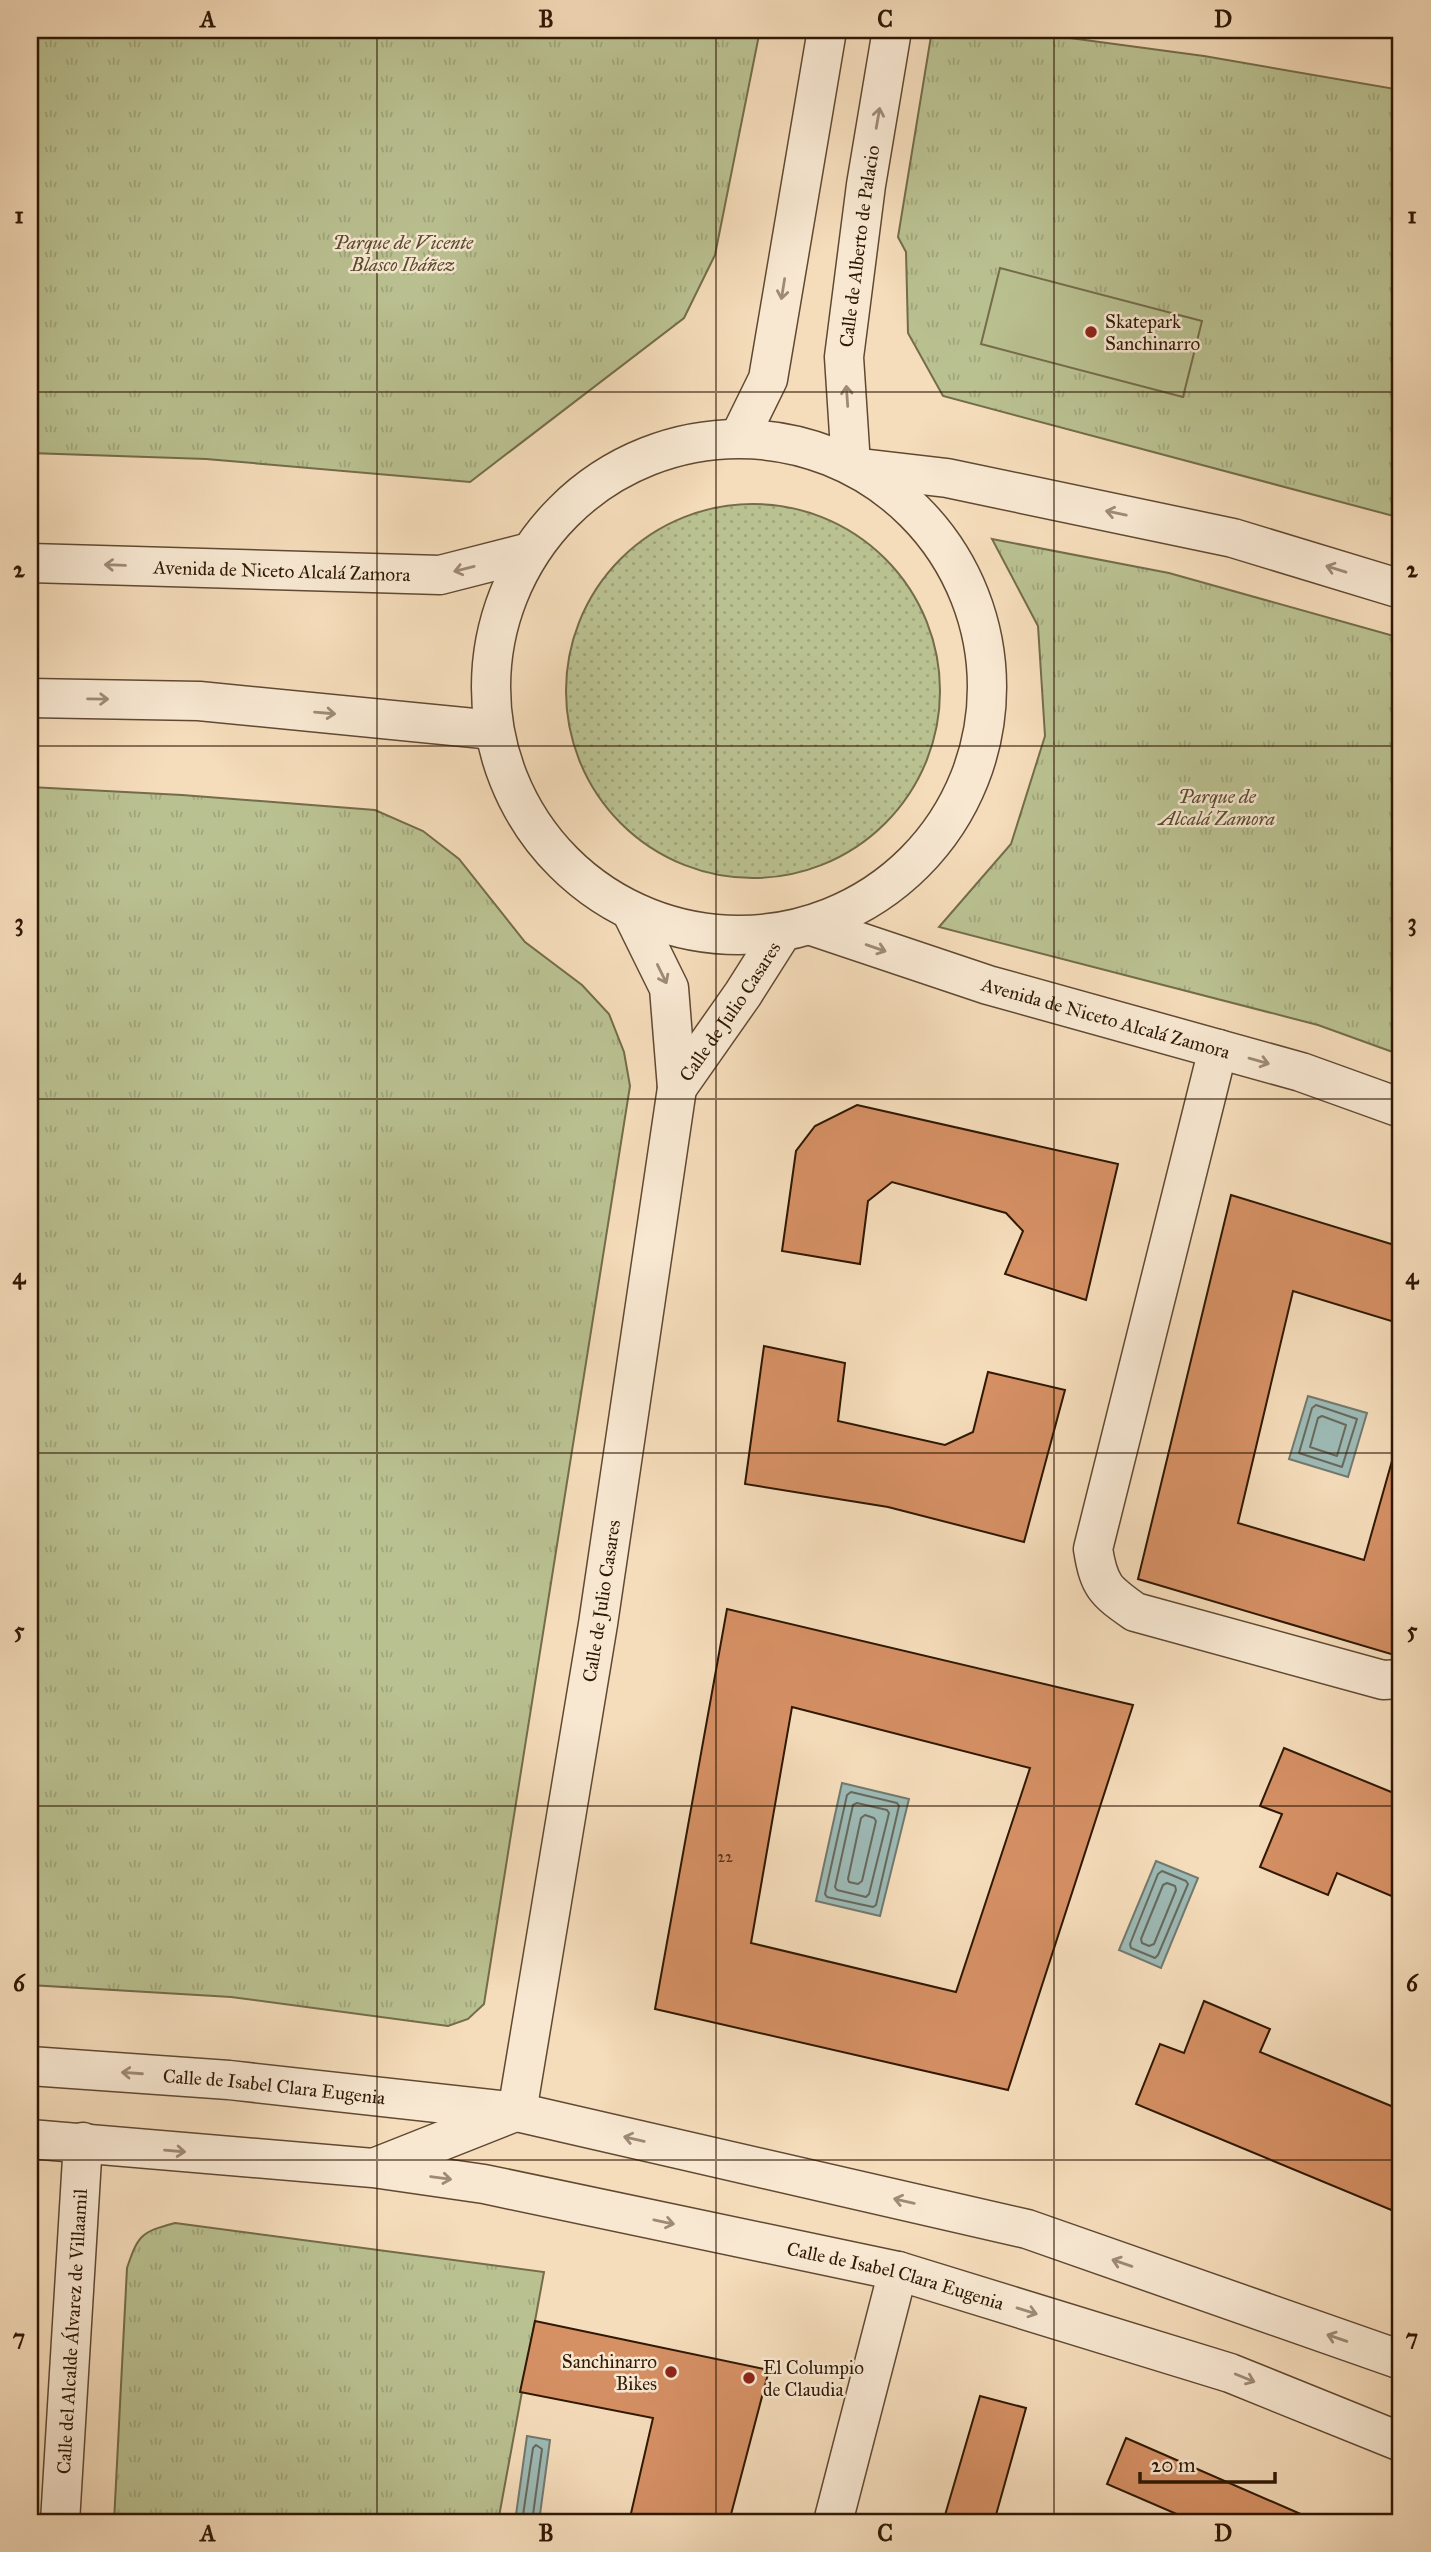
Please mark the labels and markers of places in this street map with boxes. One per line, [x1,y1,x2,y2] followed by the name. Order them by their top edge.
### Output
[1105,310,1200,355] place label: Skatepark Sanchinarro
[1083,324,1099,340] marker: Skatepark Sanchinarro
[562,2350,657,2395] place label: Sanchinarro Bikes
[763,2356,864,2401] place label: El Columpio de Claudia
[663,2364,679,2380] marker: Sanchinarro Bikes
[741,2370,757,2386] marker: El Columpio de Claudia

